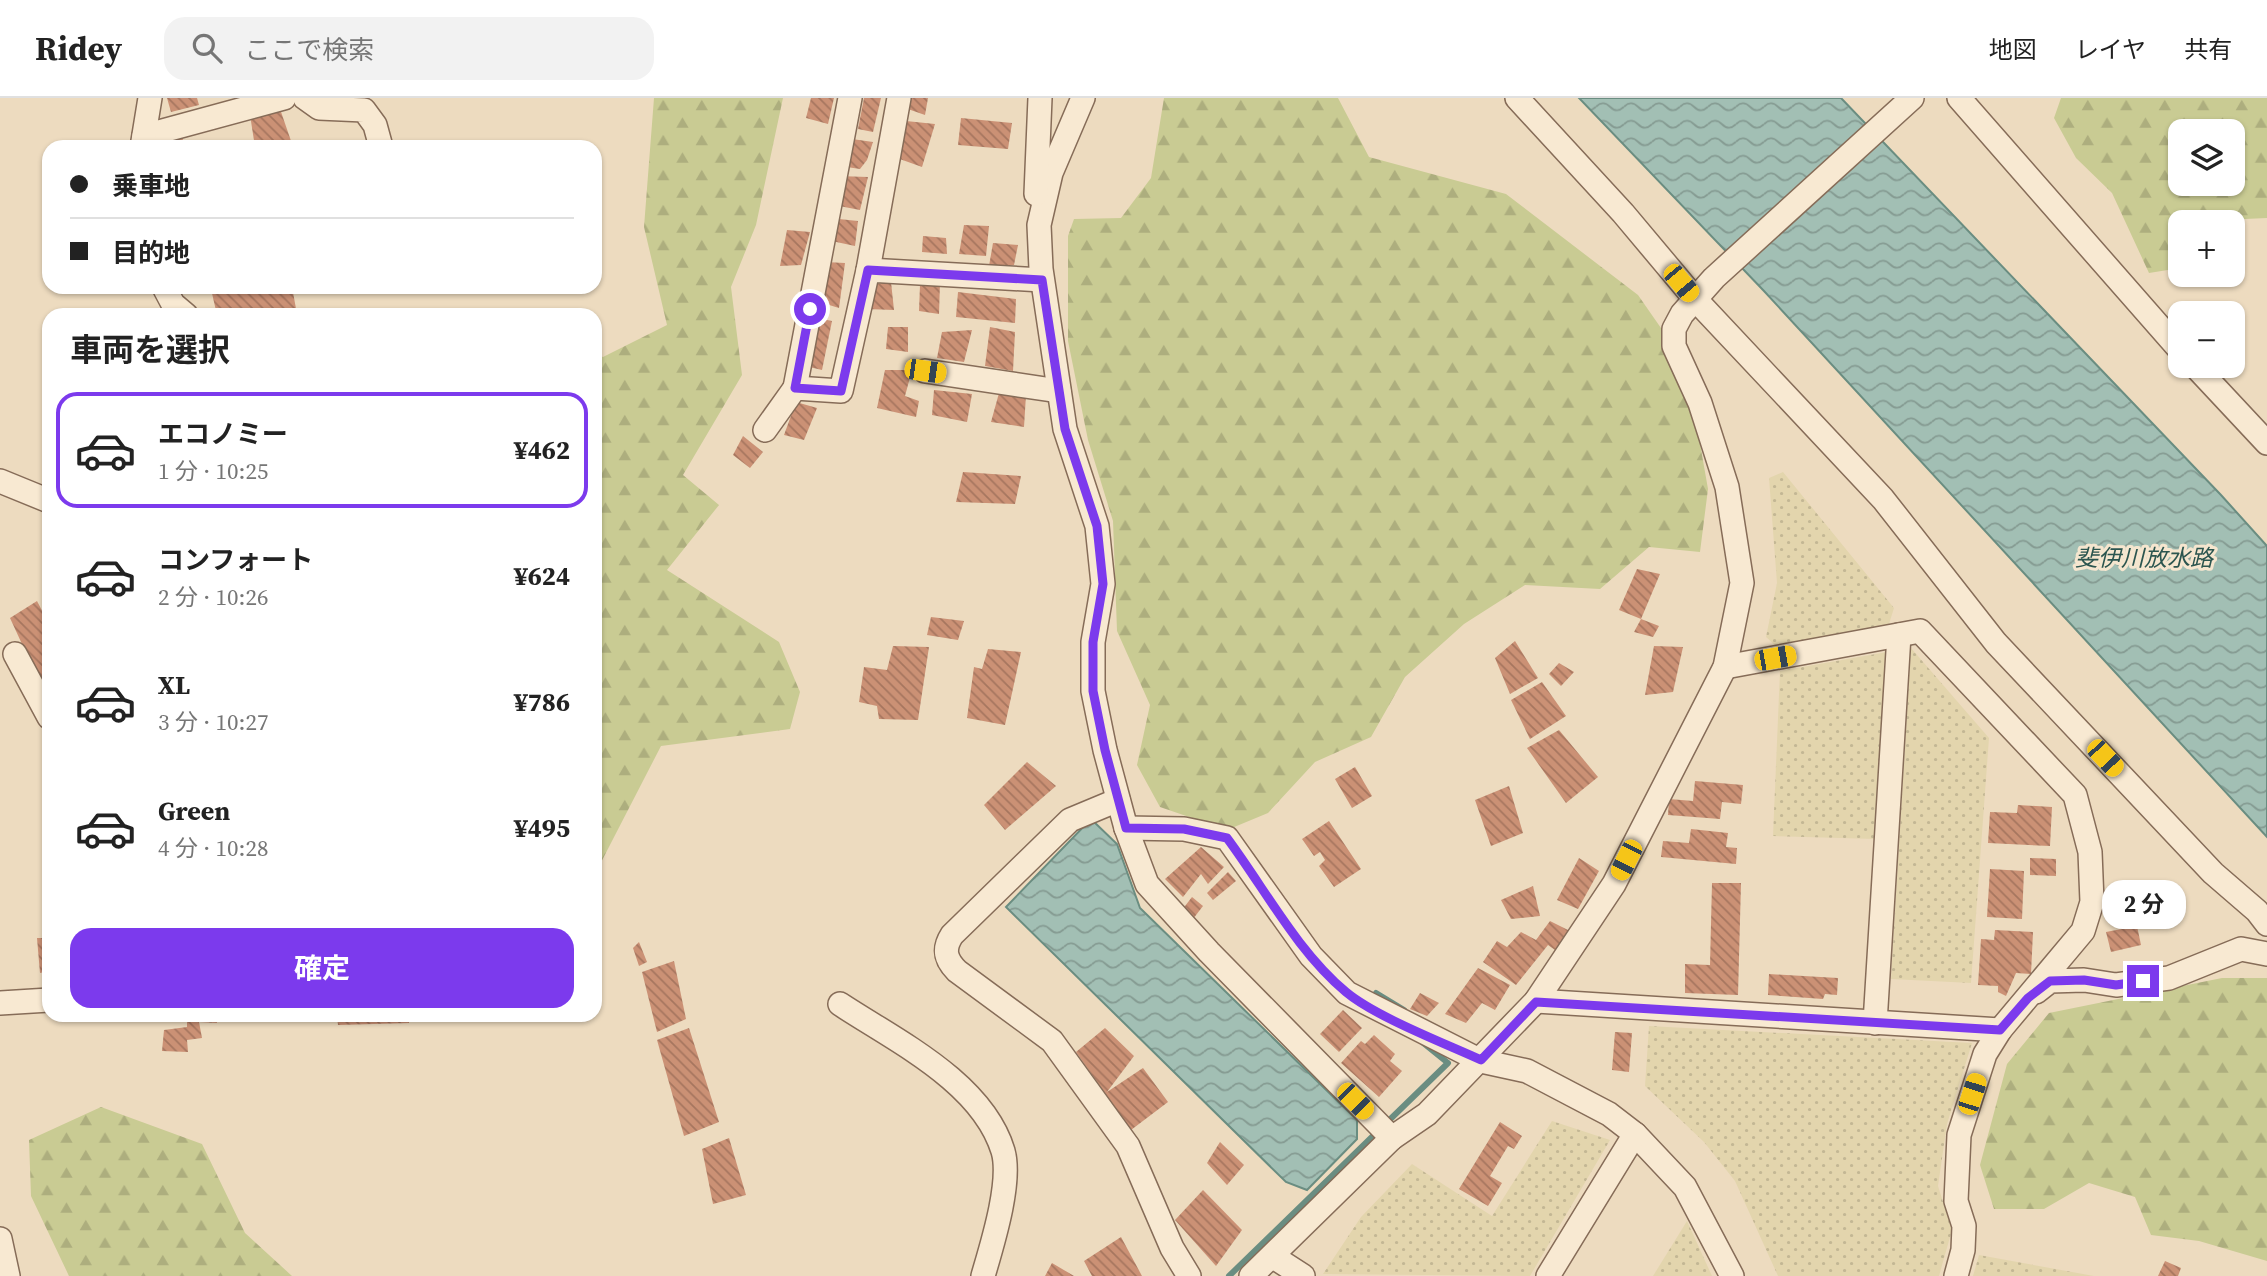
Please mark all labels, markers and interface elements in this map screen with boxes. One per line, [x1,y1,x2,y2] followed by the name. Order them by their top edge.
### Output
[164,17,654,80] search box
[35,26,122,71] text: Ridey
[188,29,226,67] icon: search
[244,32,374,68] text: ここで検索
[1989,33,2037,66] text: 地図
[2075,33,2146,66] text: レイヤ
[2184,33,2232,66] text: 共有
[2168,119,2245,378] map controls
[2168,119,2245,196] button: layers
[112,168,190,204] text: 乗車地
[2168,210,2245,287] button: +
[112,235,190,271] text: 目的地
[1660,260,1703,306] car
[794,293,826,325] route start
[2168,301,2245,378] button: −
[70,328,230,372] text: 車両を選択
[903,358,948,384] car
[158,416,288,452] text: エコノミー
[74,419,137,482] icon: car
[514,432,570,468] text: ¥462
[158,455,268,487] text: 1 分 · 10:25
[158,542,313,578] text: コンフォート
[2075,542,2215,574] water label: 斐伊川放水路
[74,545,137,608] icon: car
[514,558,570,594] text: ¥624
[158,581,268,613] text: 2 分 · 10:26
[1753,644,1798,672] car
[158,667,190,703] text: XL
[74,671,137,734] icon: car
[514,684,570,720] text: ¥786
[158,706,268,738] text: 3 分 · 10:27
[2083,735,2128,781] car
[158,793,230,829] text: Green
[74,797,137,860] icon: car
[514,810,570,846] text: ¥495
[158,832,268,864] text: 4 分 · 10:28
[1608,837,1645,883] car
[2101,880,2185,928] callout: 2 分
[2124,888,2164,920] text: 2 分
[70,928,574,1008] button: 確定
[2127,965,2159,997] route end
[1956,1071,1989,1117] car
[1333,1079,1378,1123] car

